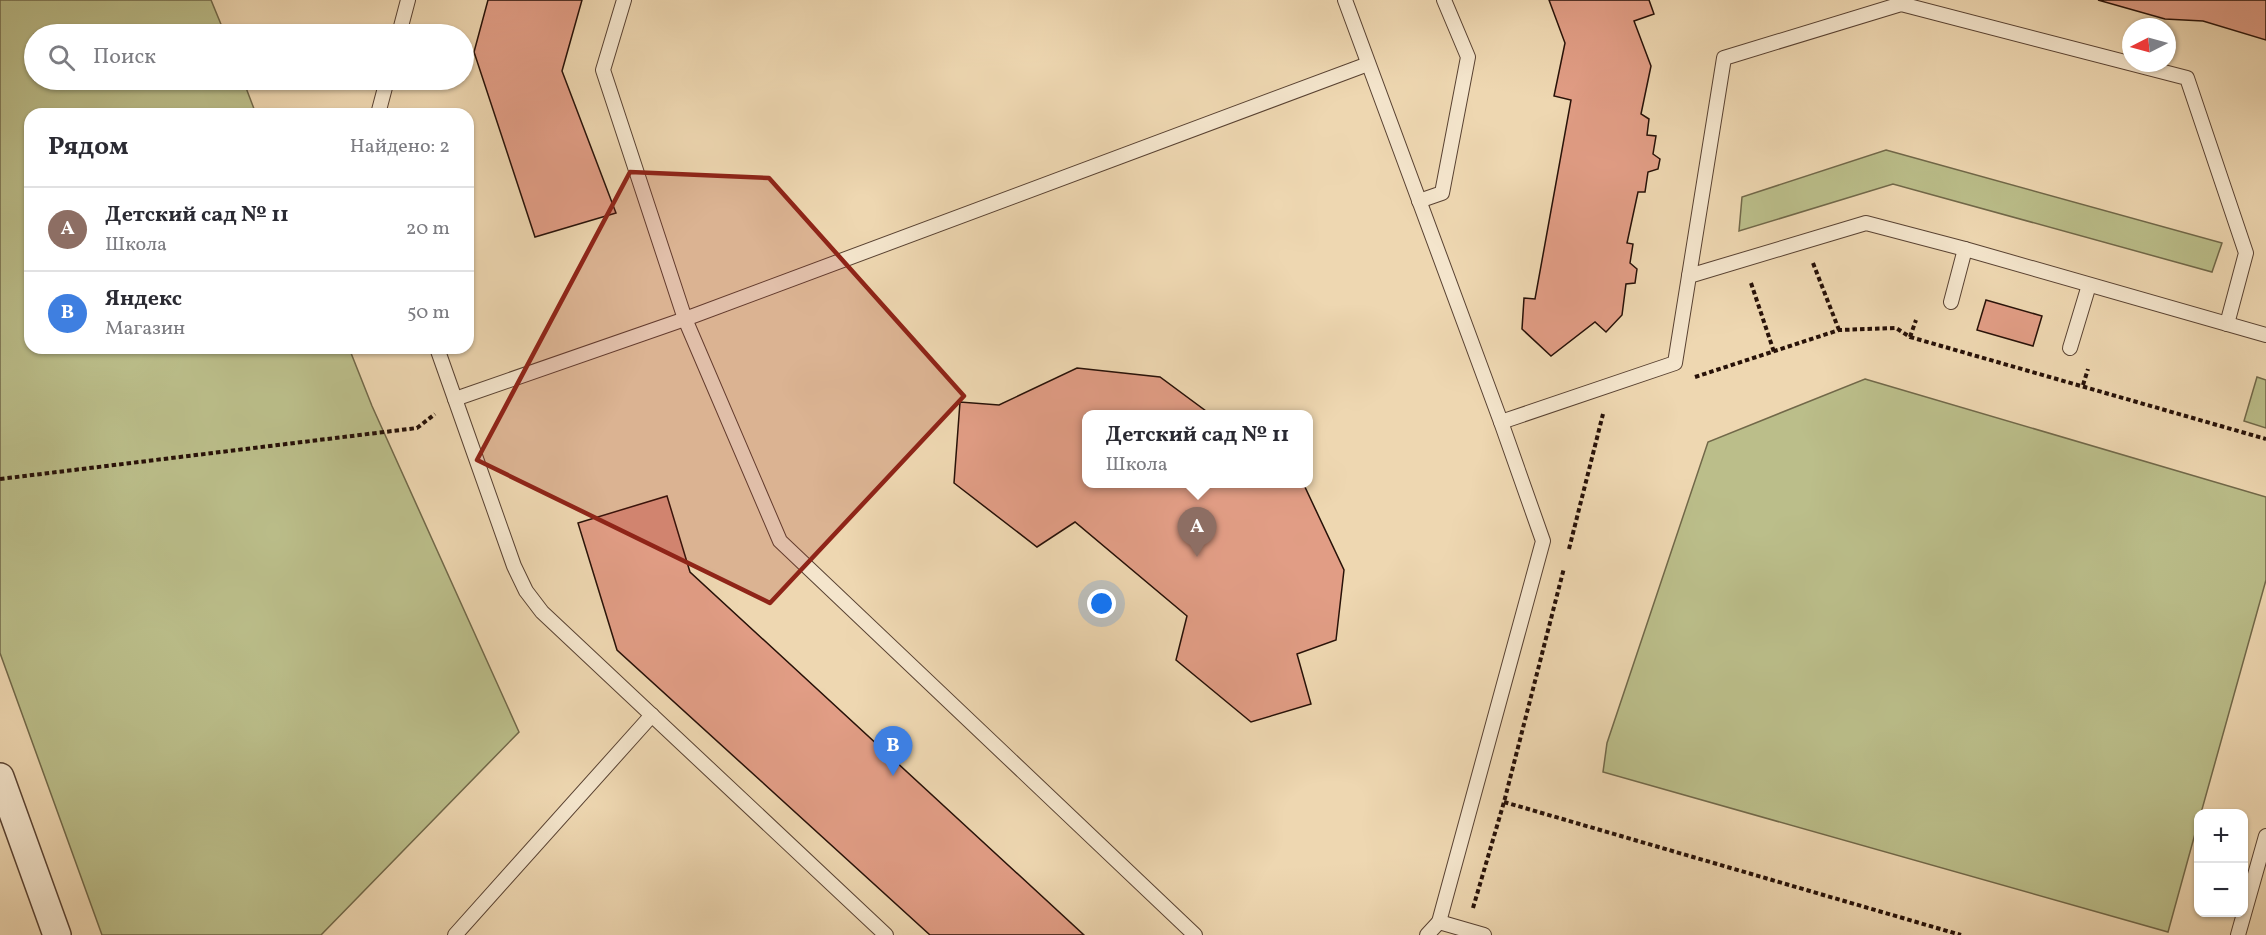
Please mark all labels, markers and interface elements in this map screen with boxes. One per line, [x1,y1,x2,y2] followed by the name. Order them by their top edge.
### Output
[2122,18,2176,72] north arrow
[24,24,474,90] search box
[45,41,78,74] icon: search
[93,42,156,73] text: Поиск
[48,129,128,165] text: Рядом
[350,133,450,161] text: Найдено: 2
[105,200,289,231] text: Детский сад № 11
[60,215,75,243] text: A
[406,215,450,243] text: 20 m
[105,231,167,259] text: Школа
[105,284,182,315] text: Яндекс
[61,299,74,327] text: B
[407,299,450,327] text: 50 m
[105,315,185,343] text: Магазин
[1082,410,1313,488] popup
[1106,420,1289,451] text: Детский сад № 11
[1106,451,1168,479] text: Школа
[1178,508,1216,557] pin: A
[1087,589,1116,618] your location
[874,726,912,776] pin: B
[2194,809,2248,917] map controls
[2194,809,2248,863] button: +
[2194,863,2248,917] button: −

